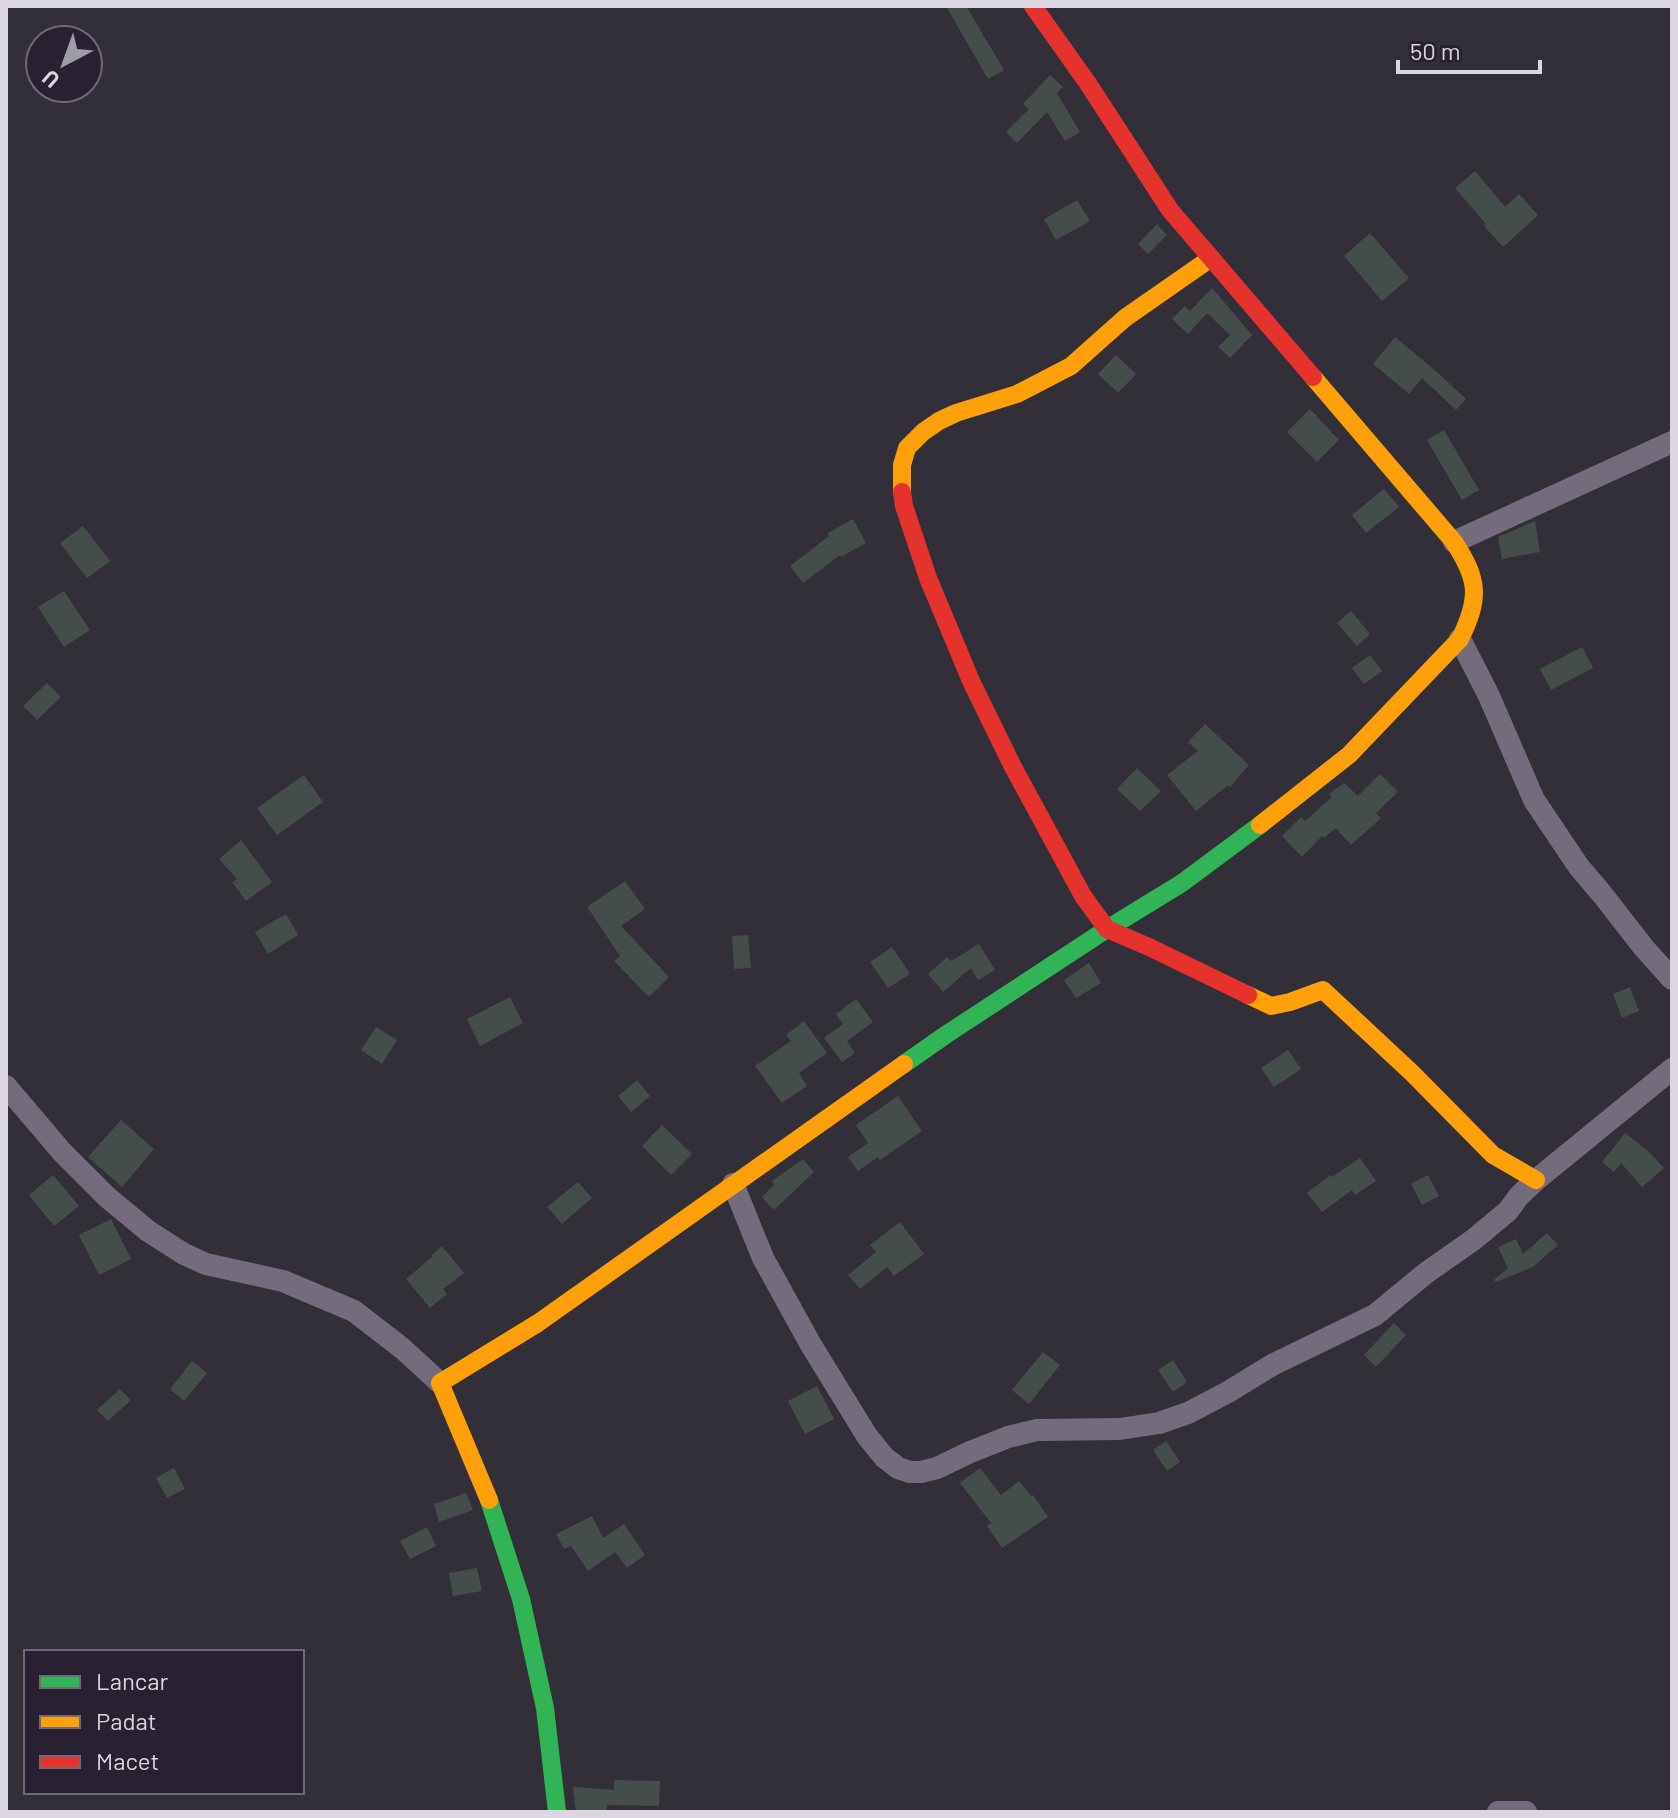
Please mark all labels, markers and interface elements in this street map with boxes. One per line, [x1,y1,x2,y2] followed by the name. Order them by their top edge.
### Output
[24,24,104,104] north arrow
[1398,24,1540,74] scale bar
[1410,36,1461,65] text: 50 m
[36,65,64,94] text: U
[24,1650,304,1794] legend
[96,1666,168,1695] text: Lancar
[96,1706,156,1735] text: Padat
[96,1746,159,1775] text: Macet

